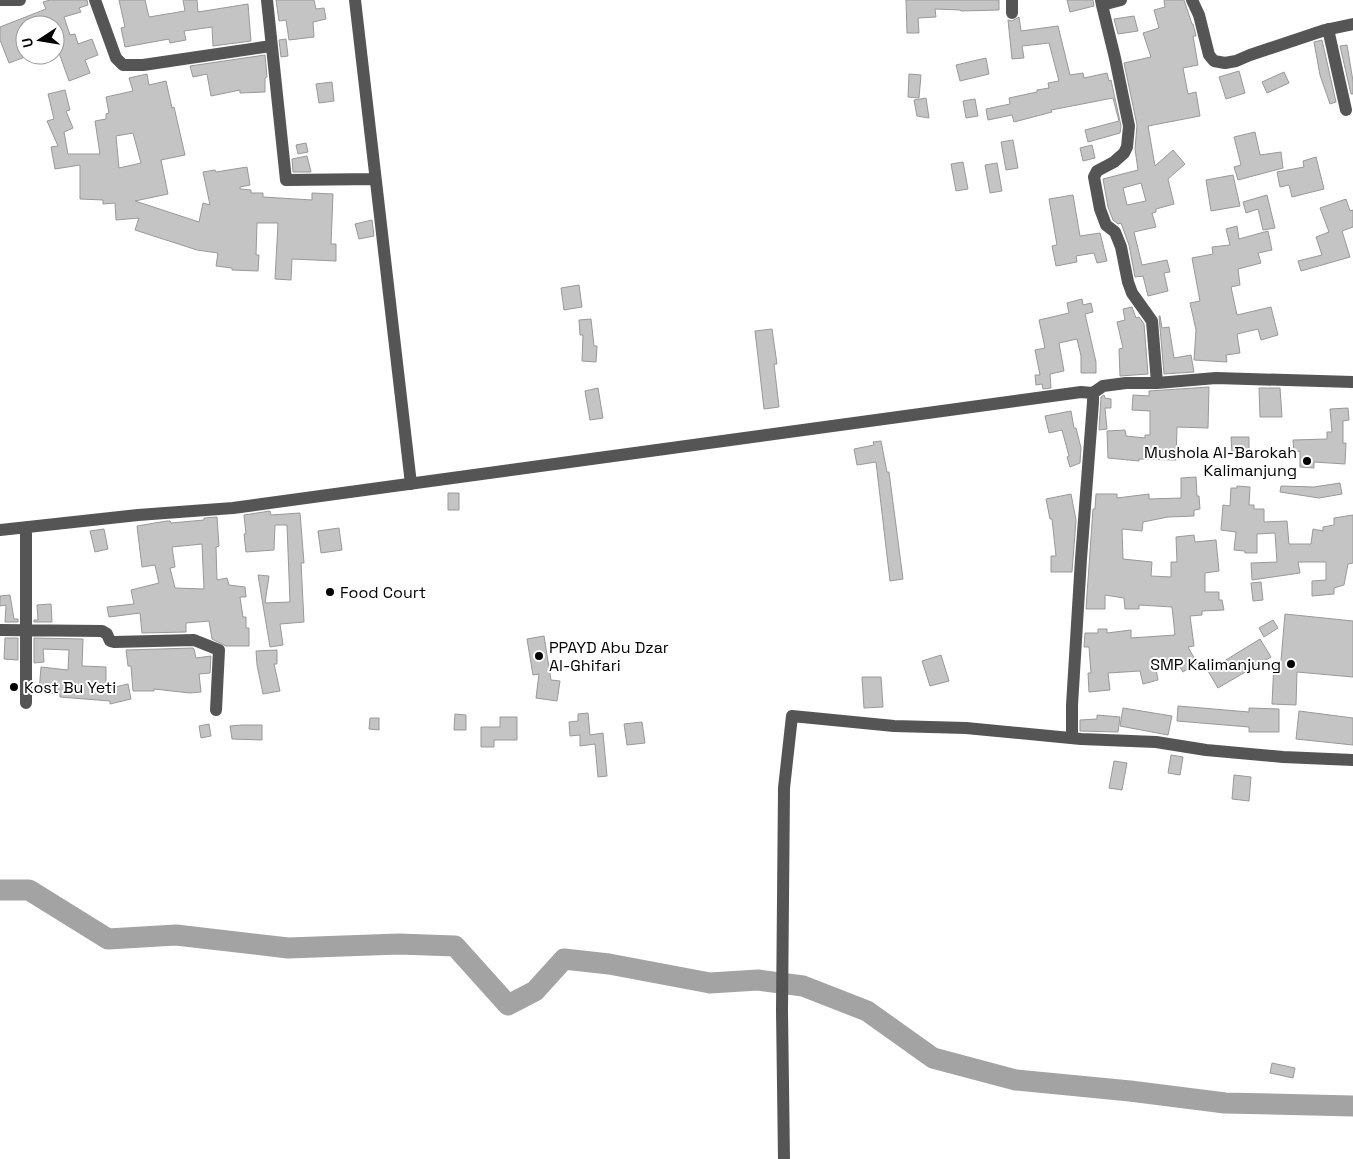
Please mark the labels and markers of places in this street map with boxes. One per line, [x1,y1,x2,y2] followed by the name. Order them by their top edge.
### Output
[1144,442,1297,481] place label: Mushola Al-Barokah Kalimanjung
[1301,455,1313,467] marker: Mushola Al-Barokah Kalimanjung
[340,582,426,603] place label: Food Court
[324,586,336,598] marker: Food Court
[549,637,669,676] place label: PPAYD Abu Dzar Al-Ghifari
[533,650,545,662] marker: PPAYD Abu Dzar Al-Ghifari
[1150,654,1281,675] place label: SMP Kalimanjung
[1285,658,1297,670] marker: SMP Kalimanjung
[24,677,116,698] place label: Kost Bu Yeti
[8,681,20,693] marker: Kost Bu Yeti

